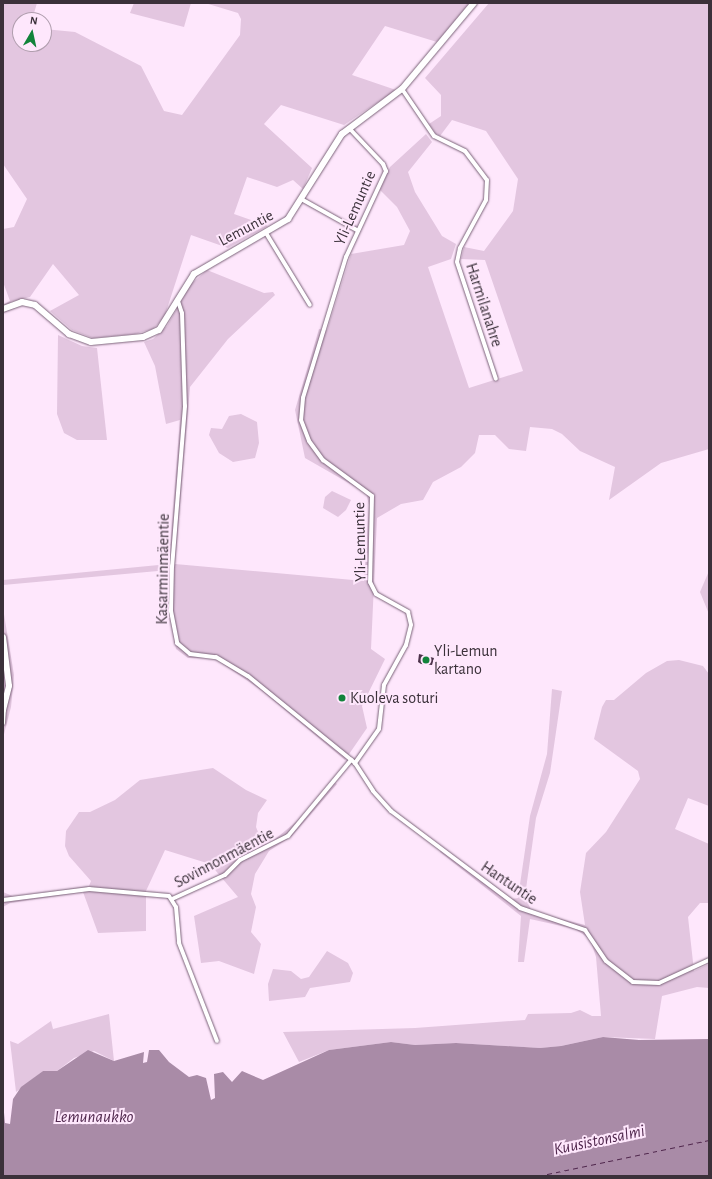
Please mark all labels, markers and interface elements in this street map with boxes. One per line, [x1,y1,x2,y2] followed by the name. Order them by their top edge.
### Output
[12,12,52,52] north arrow
[29,15,38,27] text: N
[330,168,380,248] street label: Yli-Lemuntie
[215,206,277,250] street label: Lemuntie
[461,261,507,349] street label: Harmilanahre
[350,502,370,582] street label: Yli-Lemuntie
[152,513,174,625] street label: Kasarminmäentie
[434,641,498,679] place label: Yli-Lemun kartano
[421,655,431,665] marker: Yli-Lemun kartano
[350,688,438,708] place label: Kuoleva soturi
[337,693,347,703] marker: Kuoleva soturi
[171,824,277,892] street label: Sovinnonmäentie
[477,857,541,909] street label: Hantuntie
[54,1107,134,1127] water label: Lemunaukko
[552,1120,646,1160] water label: Kuusistonsalmi

